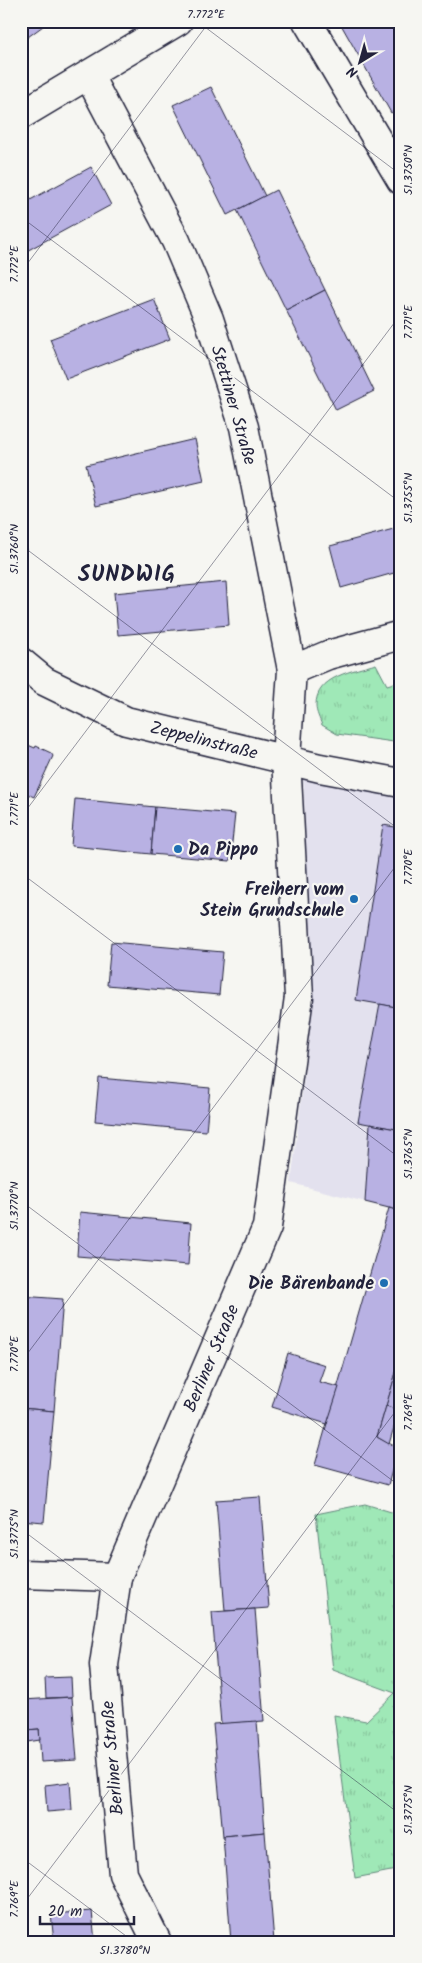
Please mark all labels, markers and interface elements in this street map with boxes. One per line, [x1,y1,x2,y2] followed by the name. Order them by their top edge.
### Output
[187,5,226,24] text: 7.772°E
[334,38,384,88] north arrow
[343,60,363,83] text: N
[399,145,418,195] text: 51.3750°N
[5,244,24,283] text: 7.772°E
[399,304,418,339] text: 7.771°E
[202,342,263,469] street label: Stettiner Straße
[399,473,418,523] text: 51.3755°N
[5,524,24,574] text: 51.3760°N
[78,558,176,593] district label: SUNDWIG
[147,714,261,769] street label: Zeppelinstraße
[5,791,24,826] text: 7.771°E
[188,836,258,865] place label: Da Pippo
[172,843,184,855] marker: Da Pippo
[399,848,418,885] text: 7.770°E
[200,876,344,926] place label: Freiherr vom Stein Grundschule
[348,893,360,905] marker: Freiherr vom Stein Grundschule
[399,1129,418,1179] text: 51.3765°N
[5,1181,24,1231] text: 51.3770°N
[248,1270,374,1299] place label: Die Bärenbande
[378,1277,390,1289] marker: Die Bärenbande
[177,1300,248,1417] street label: Berliner Straße
[5,1335,24,1372] text: 7.770°E
[399,1392,418,1431] text: 7.769°E
[5,1509,24,1559] text: 51.3775°N
[94,1699,133,1816] street label: Berliner Straße
[399,1785,418,1835] text: 51.3775°N
[5,1879,24,1918] text: 7.769°E
[40,1893,134,1925] scale bar
[48,1900,82,1924] text: 20 m
[100,1941,150,1960] text: 51.3780°N

